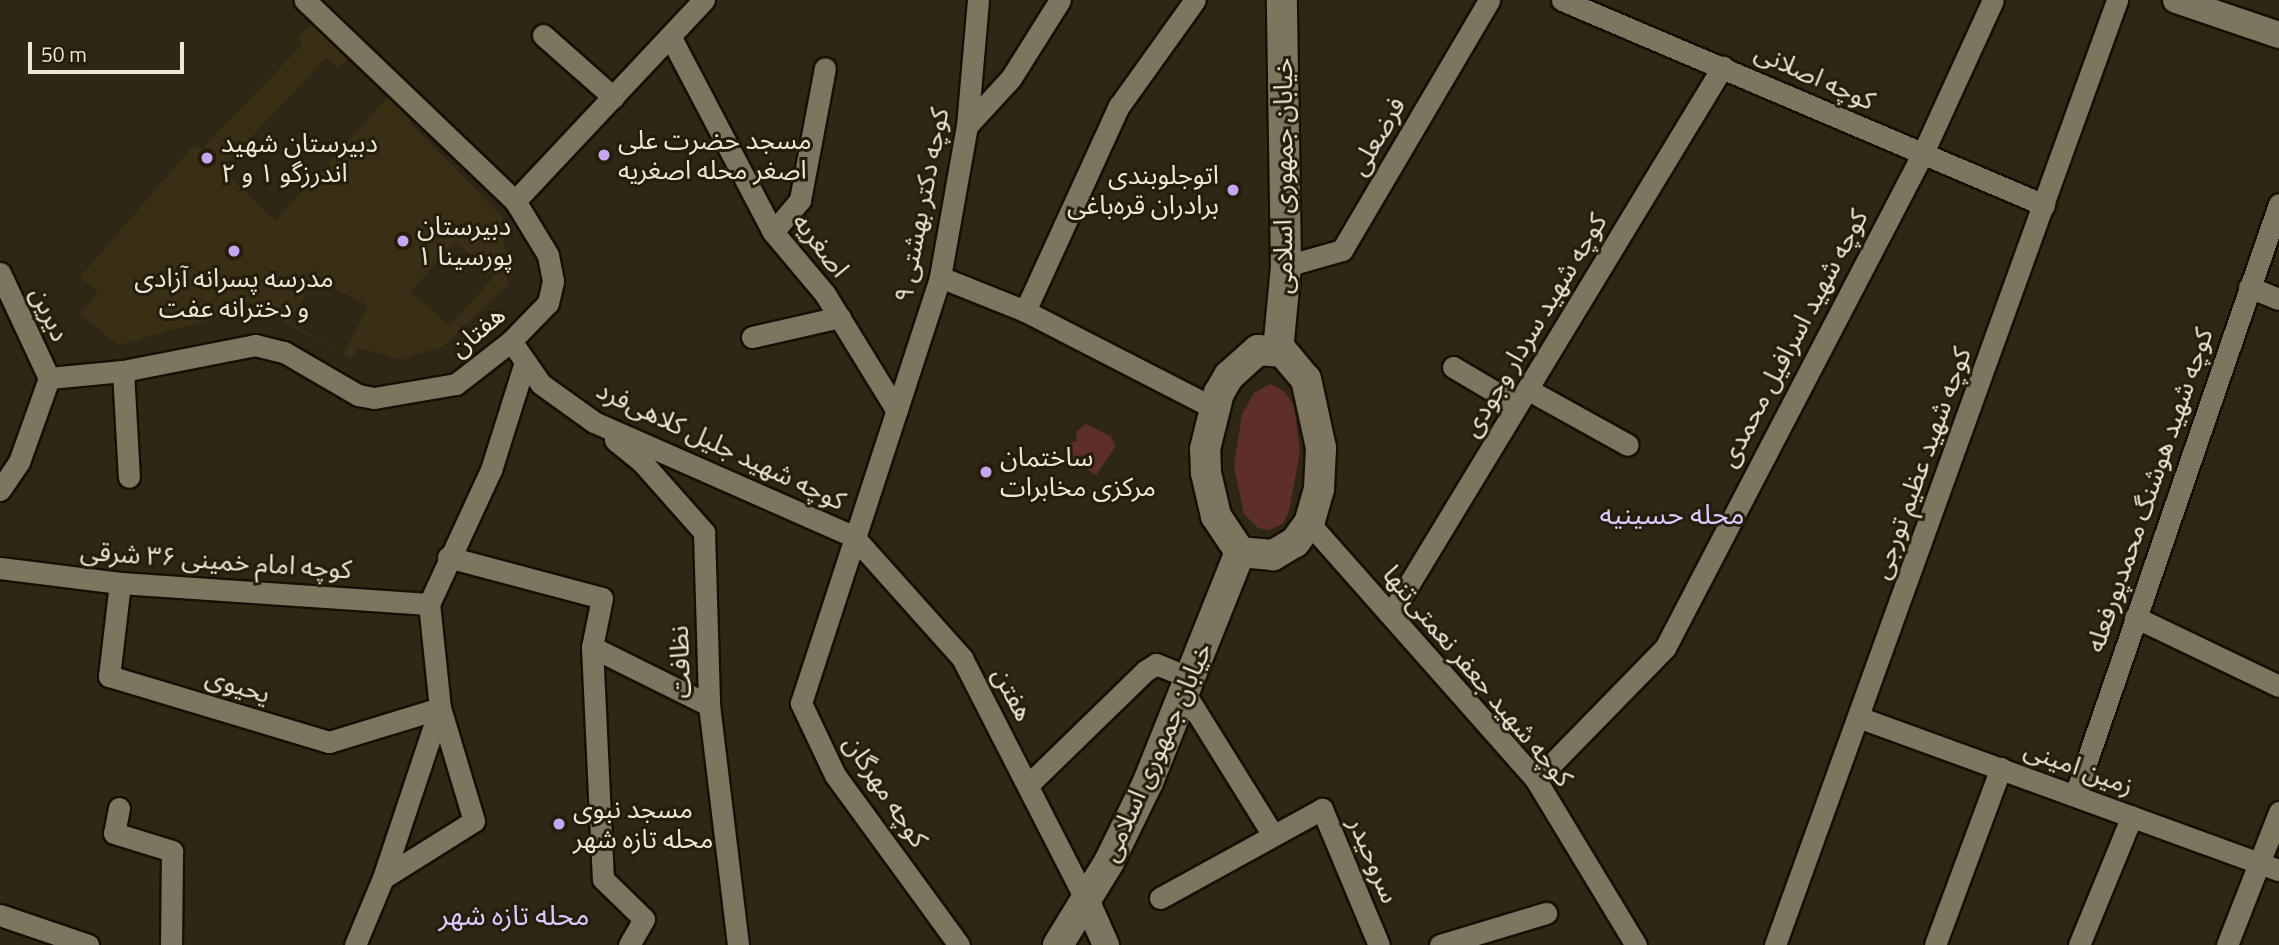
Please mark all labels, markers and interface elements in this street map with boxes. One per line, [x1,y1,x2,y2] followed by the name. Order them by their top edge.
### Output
[32,28,187,72] scale bar
[1750,36,1880,116] street label: کوچه اصلانی
[41,38,87,70] text: 50 m
[1267,58,1299,294] street label: خیابان جمهوری اسلامی
[1342,91,1412,181] street label: فرضعلی
[887,105,955,305] street label: کوچه دکتر بهشتی ۹
[618,124,812,186] place label: مسجد حضرت علی اصغر محله اصغریه
[221,127,378,188] place label: دبیرستان شهید اندرزگو ۱ و ۲
[596,147,612,163] marker: مسجد حضرت علی اصغر محله اصغریه
[199,150,215,166] marker: دبیرستان شهید اندرزگو ۱ و ۲
[1067,159,1219,220] place label: اتوجلوبندی برادران قره‌باغی
[1225,182,1241,198] marker: اتوجلوبندی برادران قره‌باغی
[1712,204,1874,472] street label: کوچه شهید اسرافیل محمدی
[786,207,856,283] street label: اصغریه
[1455,208,1613,442] street label: کوچه شهید سردار وجودی
[417,210,513,272] place label: دبیرستان پورسینا ۱
[395,233,411,249] marker: دبیرستان پورسینا ۱
[226,243,242,259] marker: مدرسه پسرانه آزادی و دخترانه عفت
[134,262,334,324] place label: مدرسه پسرانه آزادی و دخترانه عفت
[24,282,76,346] street label: دیرین
[443,299,511,363] street label: هفتان
[2079,324,2219,656] street label: کوچه شهید هوشنگ محمدپورفعله
[1865,343,1977,583] street label: کوچه شهید عظیم تورجی
[592,374,850,516] street label: کوچه شهید جلیل کلاهی‌فرد
[1000,441,1156,503] place label: ساختمان مرکزی مخابرات
[978,464,994,480] marker: ساختمان مرکزی مخابرات
[1599,497,1745,531] district label: محله حسینیه
[79,535,353,585] street label: کوچه امام خمینی ۳۶ شرقی
[1376,559,1580,793] street label: کوچه شهید جعفر نعمتی‌تنها
[663,625,697,699] street label: نظافت
[1094,638,1218,866] street label: خیابان جمهوری اسلامی
[202,660,274,710] street label: یحیوی
[986,662,1040,726] street label: هفتن
[837,729,935,853] street label: کوچه مهرگان
[2020,733,2138,801] street label: زمین امینی
[573,793,713,854] place label: مسجد نبوی محله تازه شهر
[1342,812,1406,908] street label: سروحیدر
[551,816,567,832] marker: مسجد نبوی محله تازه شهر
[438,898,590,932] district label: محله تازه شهر

